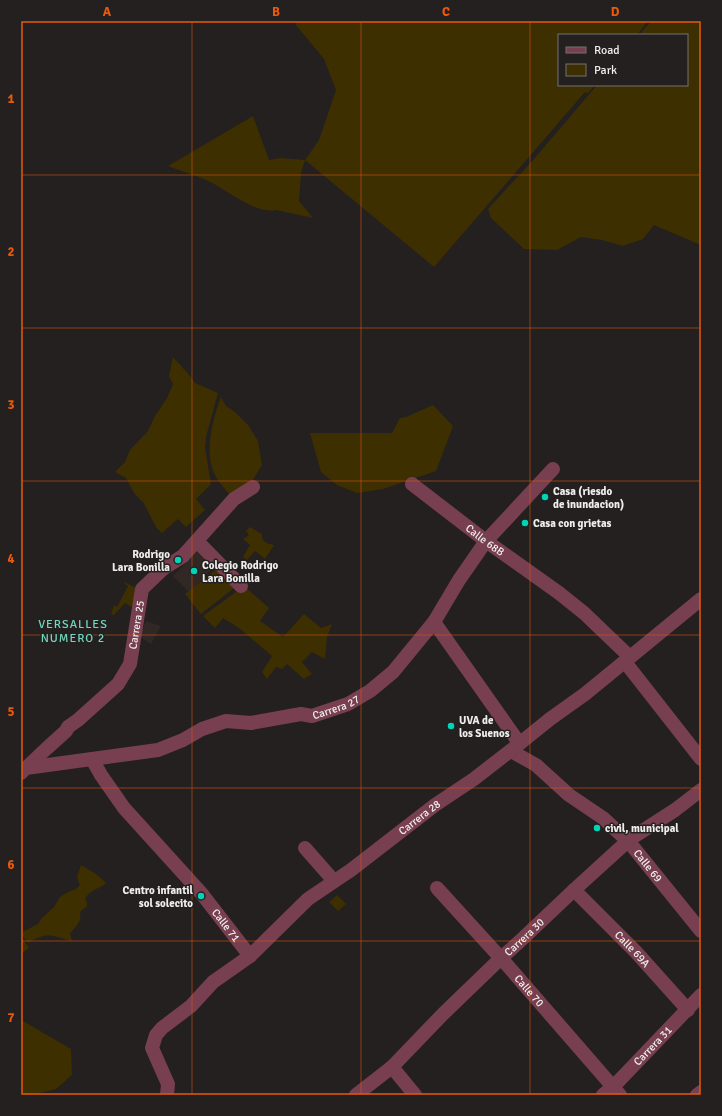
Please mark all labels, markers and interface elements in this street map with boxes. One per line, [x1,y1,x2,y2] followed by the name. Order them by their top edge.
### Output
[103,4,112,20] text: A
[272,4,280,20] text: B
[442,4,450,20] text: C
[611,4,620,20] text: D
[558,34,688,86] legend
[594,43,620,58] text: Road
[594,63,617,78] text: Park
[7,91,15,107] text: 1
[7,244,15,260] text: 2
[7,397,15,413] text: 3
[553,485,624,511] place label: Casa (riesdo de inundacion)
[540,492,550,502] marker: Casa (riesdo de inundacion)
[533,517,612,530] place label: Casa con grietas
[520,518,530,528] marker: Casa con grietas
[463,521,507,559] street label: Calle 68B
[112,548,170,574] place label: Rodrigo Lara Bonilla
[7,551,15,567] text: 4
[173,555,183,565] marker: Rodrigo Lara Bonilla
[202,559,279,585] place label: Colegio Rodrigo Lara Bonilla
[189,566,199,576] marker: Colegio Rodrigo Lara Bonilla
[126,599,147,650] street label: Carrera 25
[38,617,108,646] district label: VERSALLES NUMERO 2
[311,692,362,722] street label: Carrera 27
[7,704,15,720] text: 5
[459,714,510,740] place label: UVA de los Suenos
[446,721,456,731] marker: UVA de los Suenos
[396,797,443,837] street label: Carrera 28
[605,822,679,835] place label: civil, municipal
[592,823,602,833] marker: civil, municipal
[631,847,665,885] street label: Calle 69
[7,857,15,873] text: 6
[123,884,194,910] place label: Centro infantil sol solecito
[196,891,206,901] marker: Centro infantil sol solecito
[209,906,243,944] street label: Calle 71
[502,915,547,959] street label: Carrera 30
[612,928,653,970] street label: Calle 69A
[512,972,547,1009] street label: Calle 70
[7,1010,15,1026] text: 7
[631,1023,674,1068] street label: Carrera 31

